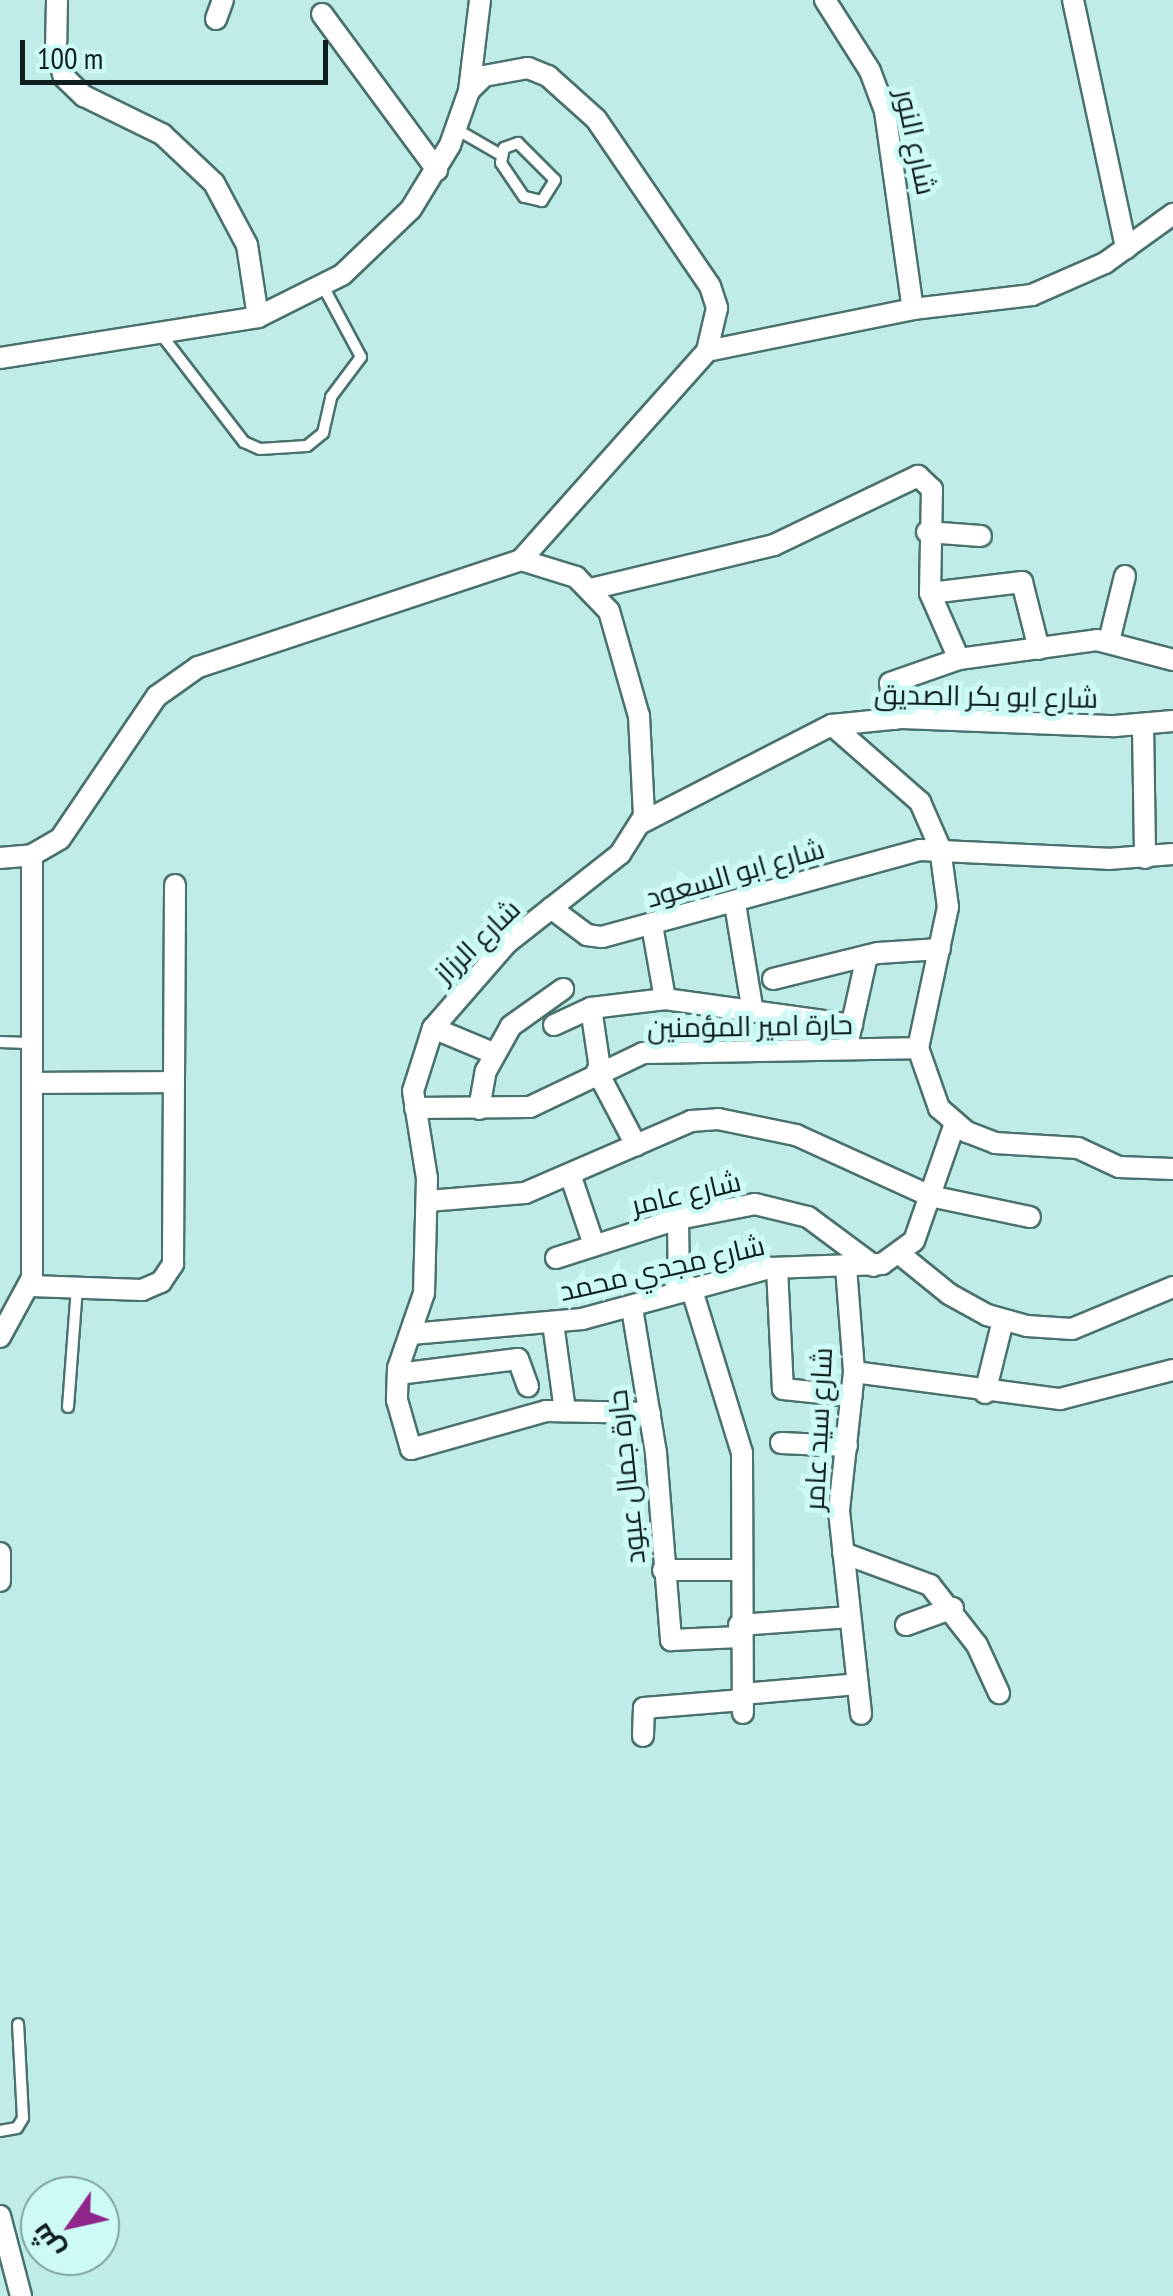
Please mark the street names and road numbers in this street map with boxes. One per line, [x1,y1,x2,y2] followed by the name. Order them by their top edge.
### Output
[888,86,944,198] street label: شارع النور
[874,677,1098,715] street label: شارع ابو بكر الصديق
[642,831,828,915] street label: شارع ابو السعود
[427,892,527,990] street label: شارع الرزاز
[647,1007,853,1045] street label: حارة امير المؤمنين
[628,1164,744,1222] street label: شارع عامر
[556,1228,768,1308] street label: شارع مجدي محمد
[797,1346,839,1512] street label: شارع سيد عامر
[600,1388,652,1566] street label: حارة جمال عبود

